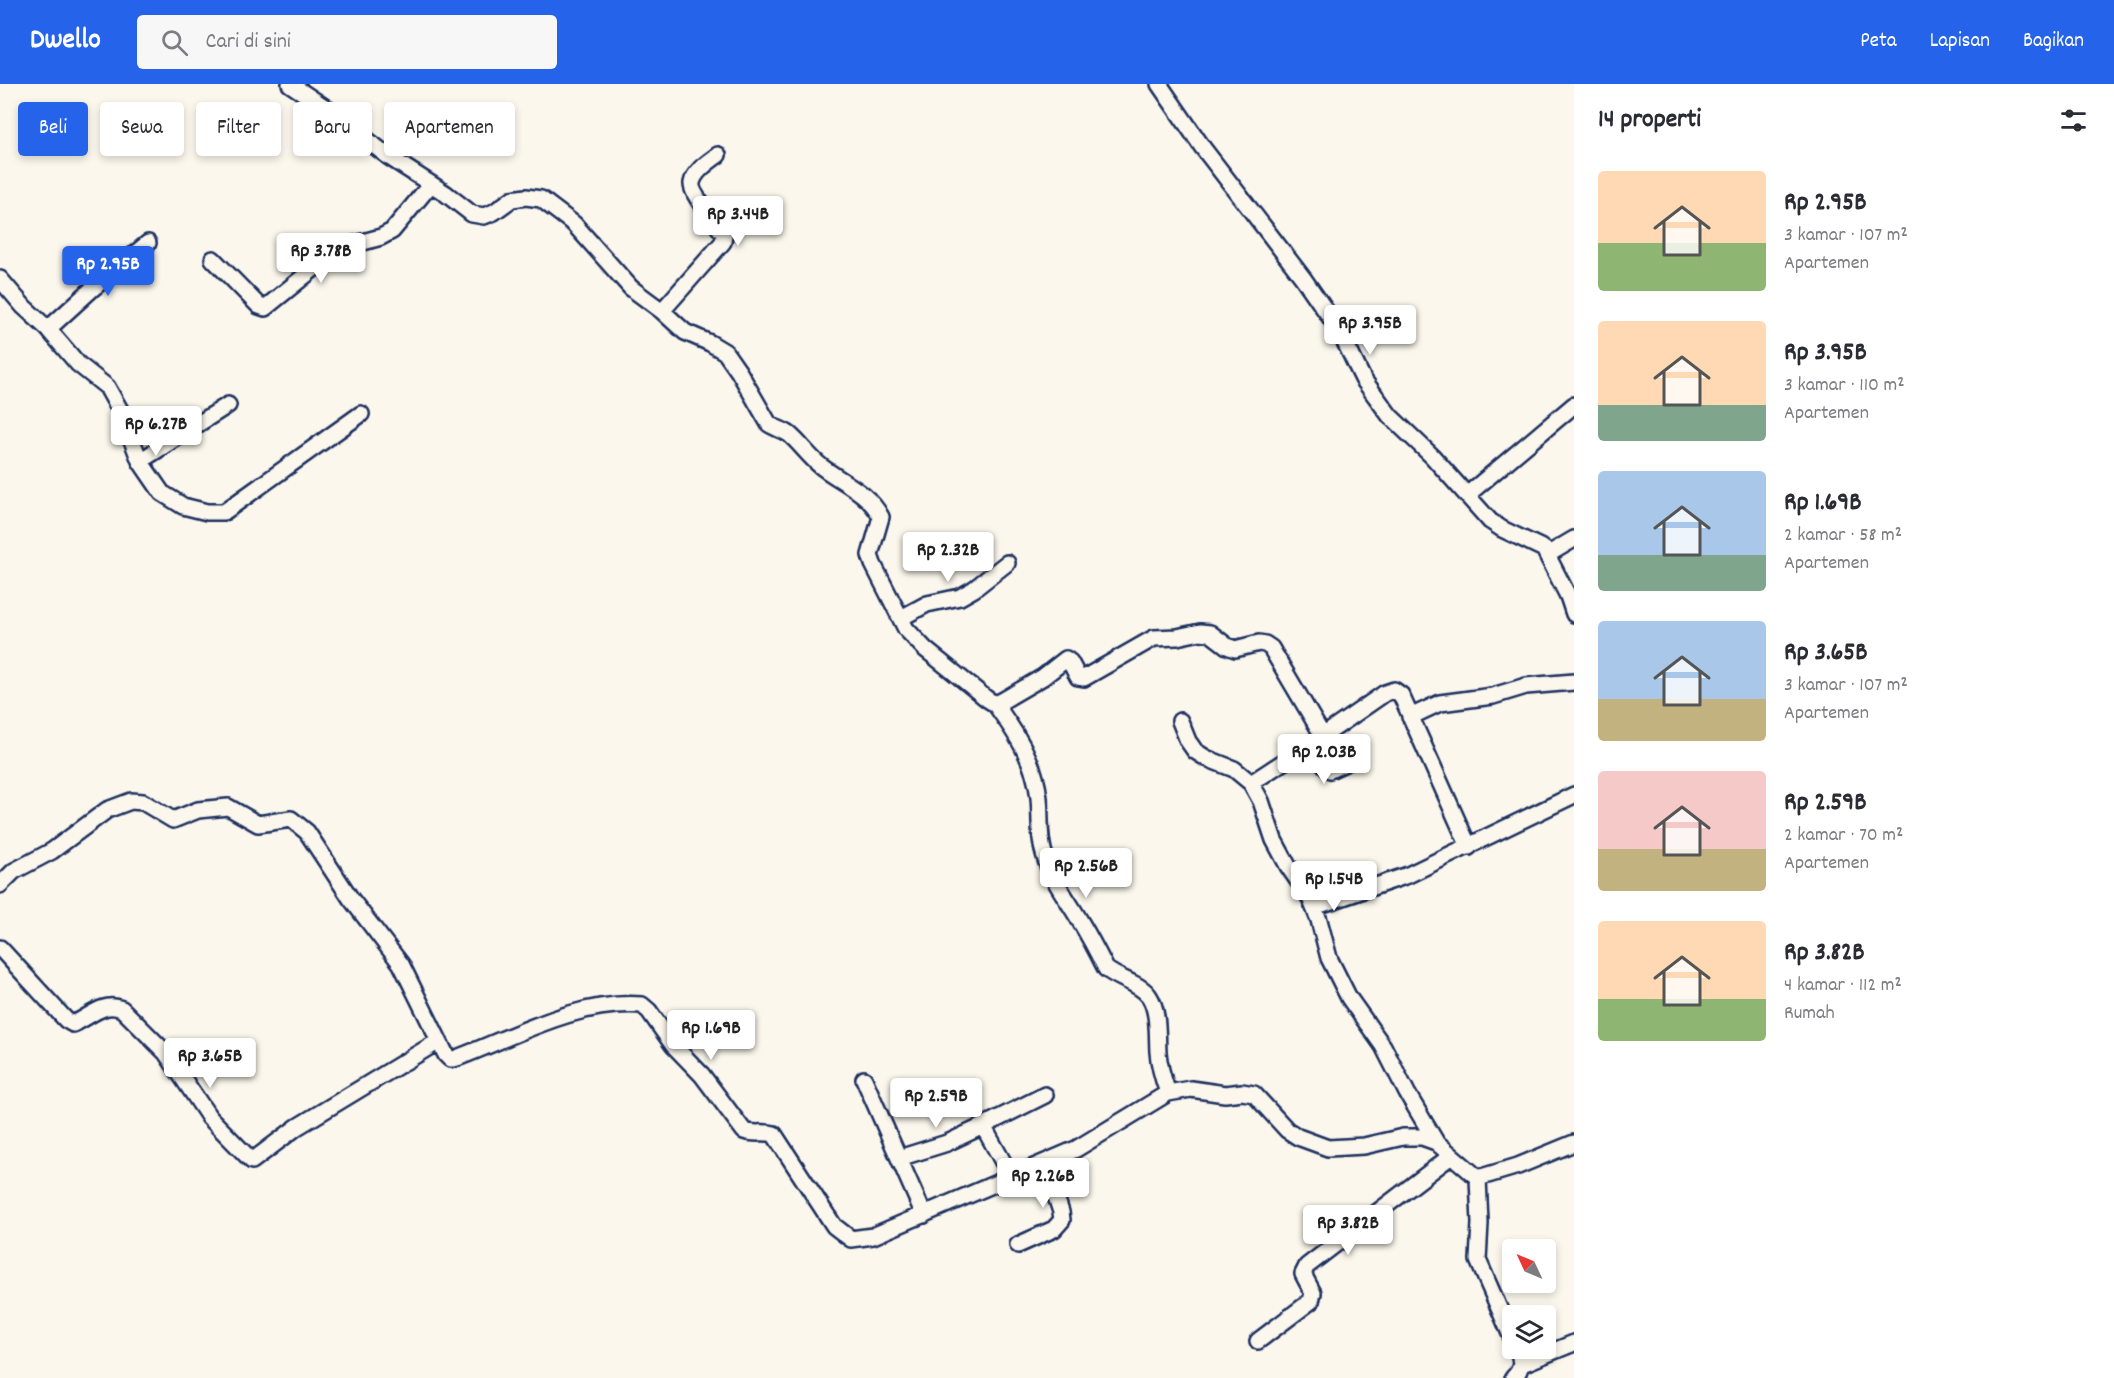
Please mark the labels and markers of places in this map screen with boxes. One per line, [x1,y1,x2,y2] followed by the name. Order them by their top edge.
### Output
[676,196,800,247] pin: Rp 3.44B
[259,233,383,284] pin: Rp 3.78B
[46,246,170,297] pin: Rp 2.95B
[1308,305,1432,356] pin: Rp 3.95B
[94,406,218,457] pin: Rp 6.27B
[886,532,1010,583] pin: Rp 2.32B
[1262,734,1386,785] pin: Rp 2.03B
[1024,848,1148,899] pin: Rp 2.56B
[1272,861,1396,912] pin: Rp 1.54B
[649,1010,773,1061] pin: Rp 1.69B
[148,1038,272,1089] pin: Rp 3.65B
[874,1078,998,1129] pin: Rp 2.59B
[981,1158,1105,1209] pin: Rp 2.26B
[1286,1205,1410,1256] pin: Rp 3.82B

